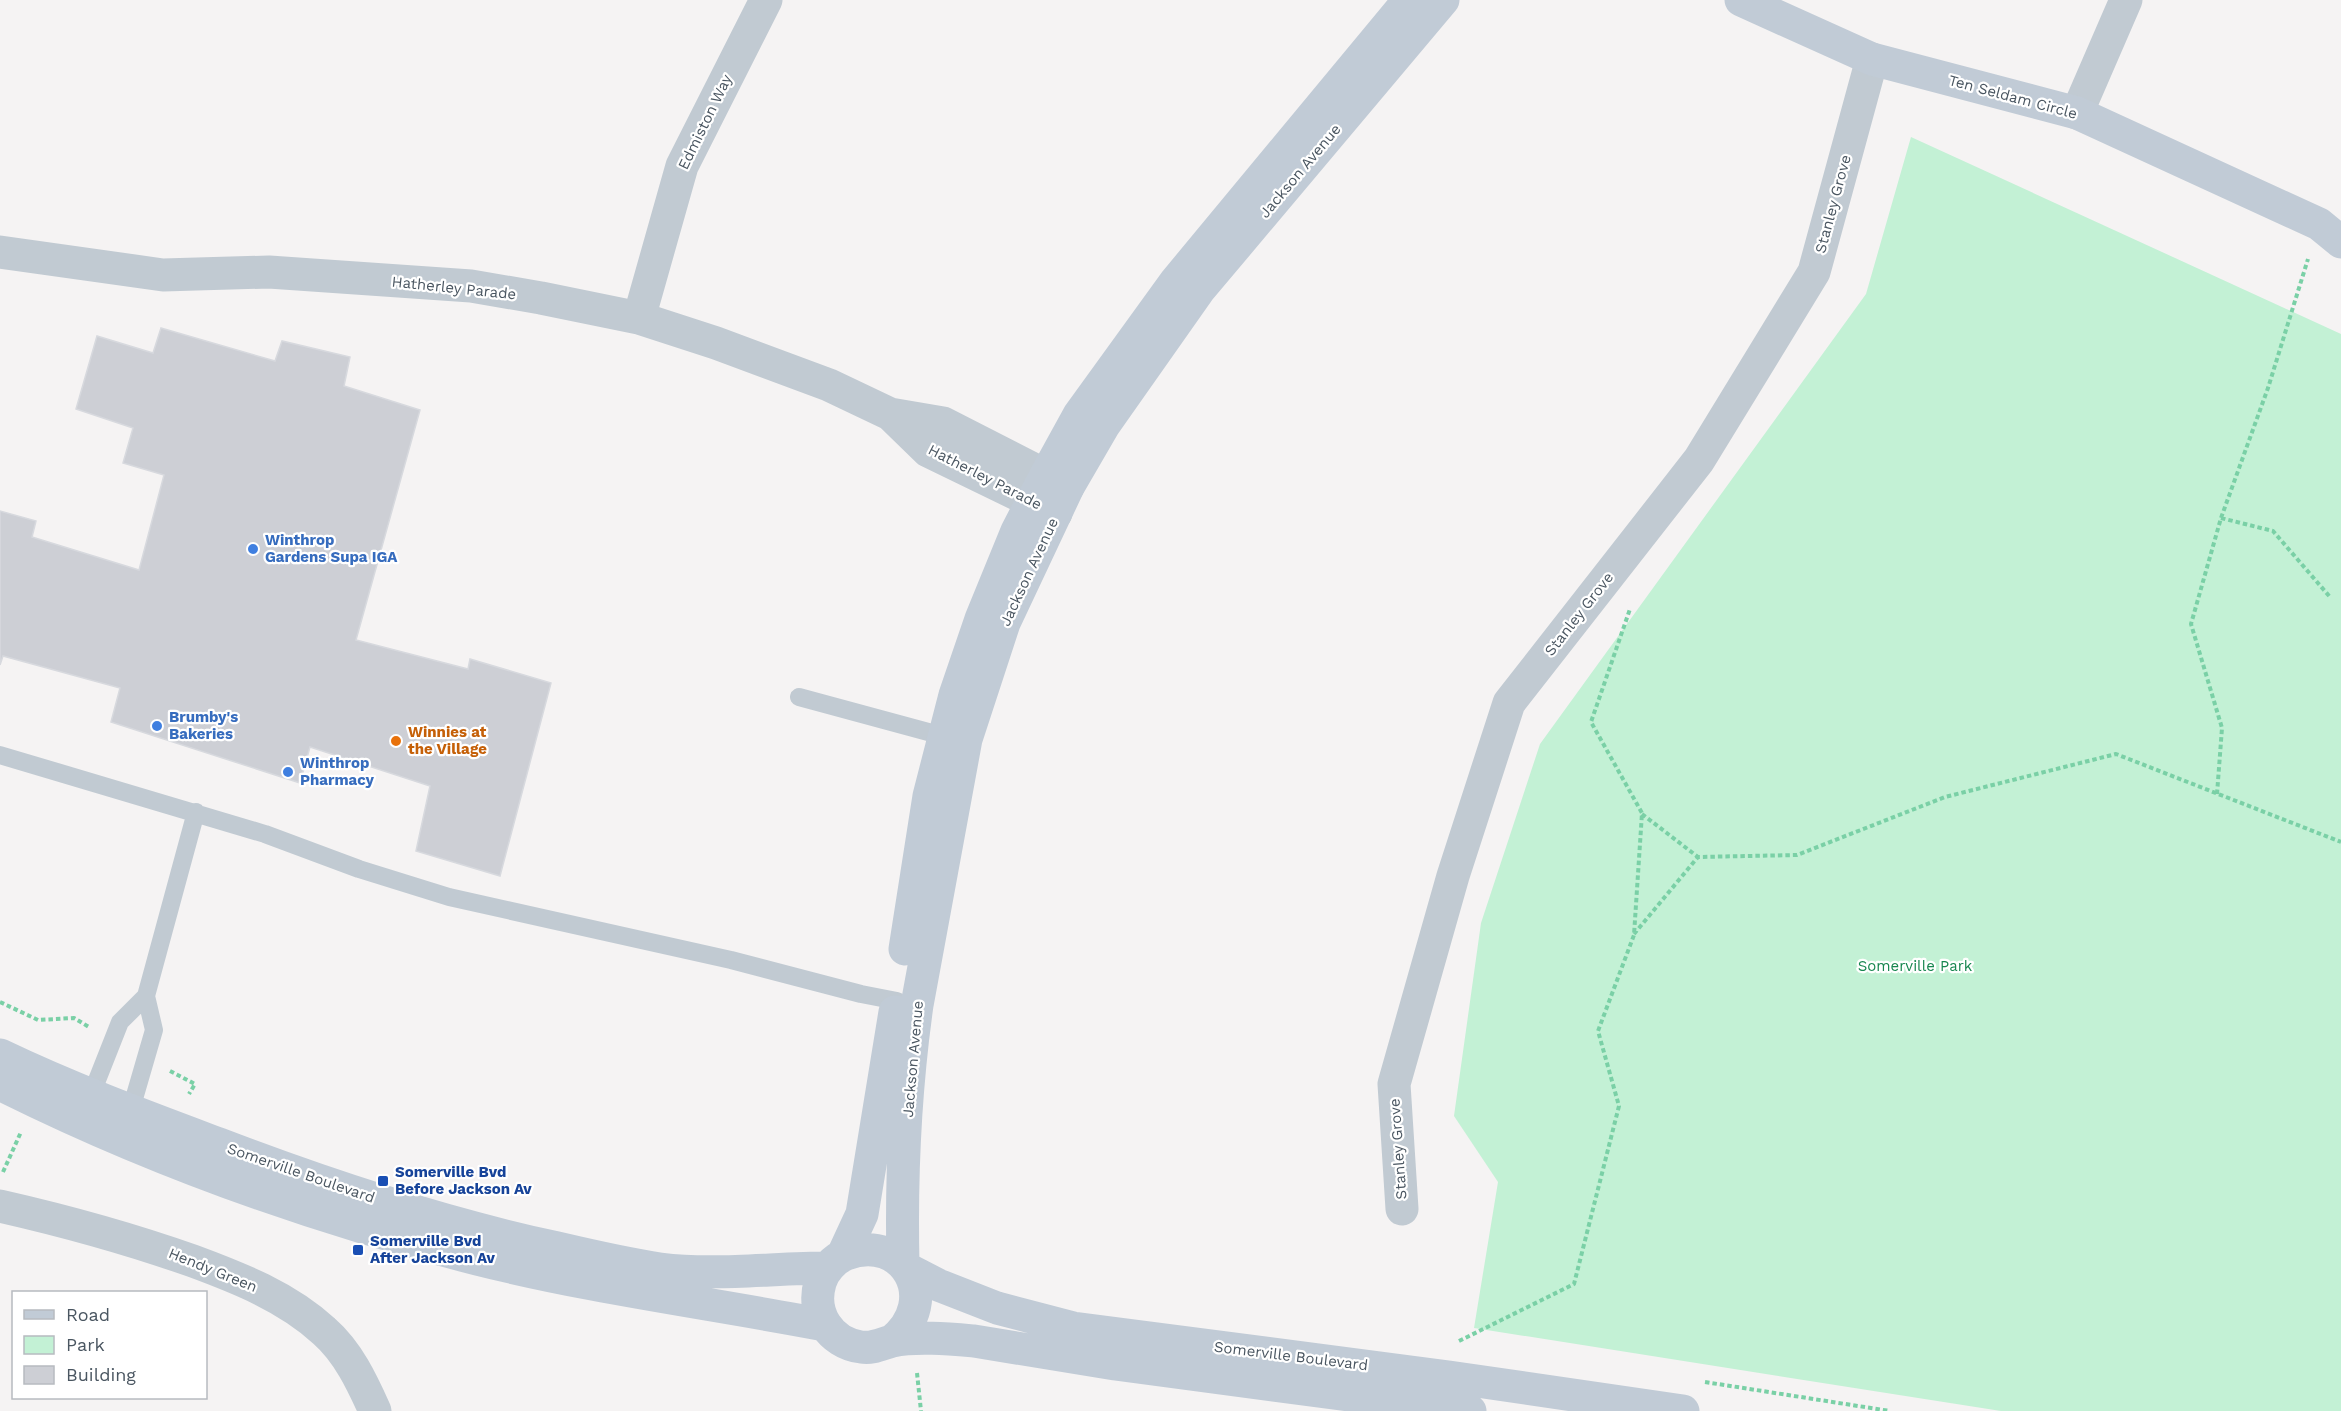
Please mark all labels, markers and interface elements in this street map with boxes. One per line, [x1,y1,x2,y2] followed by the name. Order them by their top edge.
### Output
[674,71,736,173] street label: Edmiston Way
[1947,71,2079,123] street label: Ten Seldam Circle
[1255,120,1345,222] street label: Jackson Avenue
[1811,153,1855,255] street label: Stanley Grove
[391,273,517,303] street label: Hatherley Parade
[925,441,1045,513] street label: Hatherley Parade
[996,515,1062,629] street label: Jackson Avenue
[265,531,398,566] place label: Winthrop Gardens Supa IGA
[246,542,260,556] marker: Winthrop Gardens Supa IGA
[1541,569,1617,659] street label: Stanley Grove
[169,708,238,743] place label: Brumby's Bakeries
[150,719,164,733] marker: Brumby's Bakeries
[408,723,487,758] place label: Winnies at the Village
[389,734,403,748] marker: Winnies at the Village
[300,754,375,789] place label: Winthrop Pharmacy
[281,765,295,779] marker: Winthrop Pharmacy
[1858,957,1973,975] park label: Somerville Park
[899,1000,927,1118] street label: Jackson Avenue
[1385,1098,1411,1200] street label: Stanley Grove
[225,1139,377,1207] street label: Somerville Boulevard
[395,1163,532,1198] place label: Somerville Bvd Before Jackson Av
[376,1174,390,1188] marker: Somerville Bvd Before Jackson Av
[370,1232,495,1267] place label: Somerville Bvd After Jackson Av
[351,1243,365,1257] marker: Somerville Bvd After Jackson Av
[166,1244,260,1296] street label: Hendy Green
[12,1291,207,1399] legend
[66,1304,110,1325] text: Road
[66,1334,105,1355] text: Park
[1213,1338,1369,1374] street label: Somerville Boulevard
[66,1364,136,1385] text: Building

